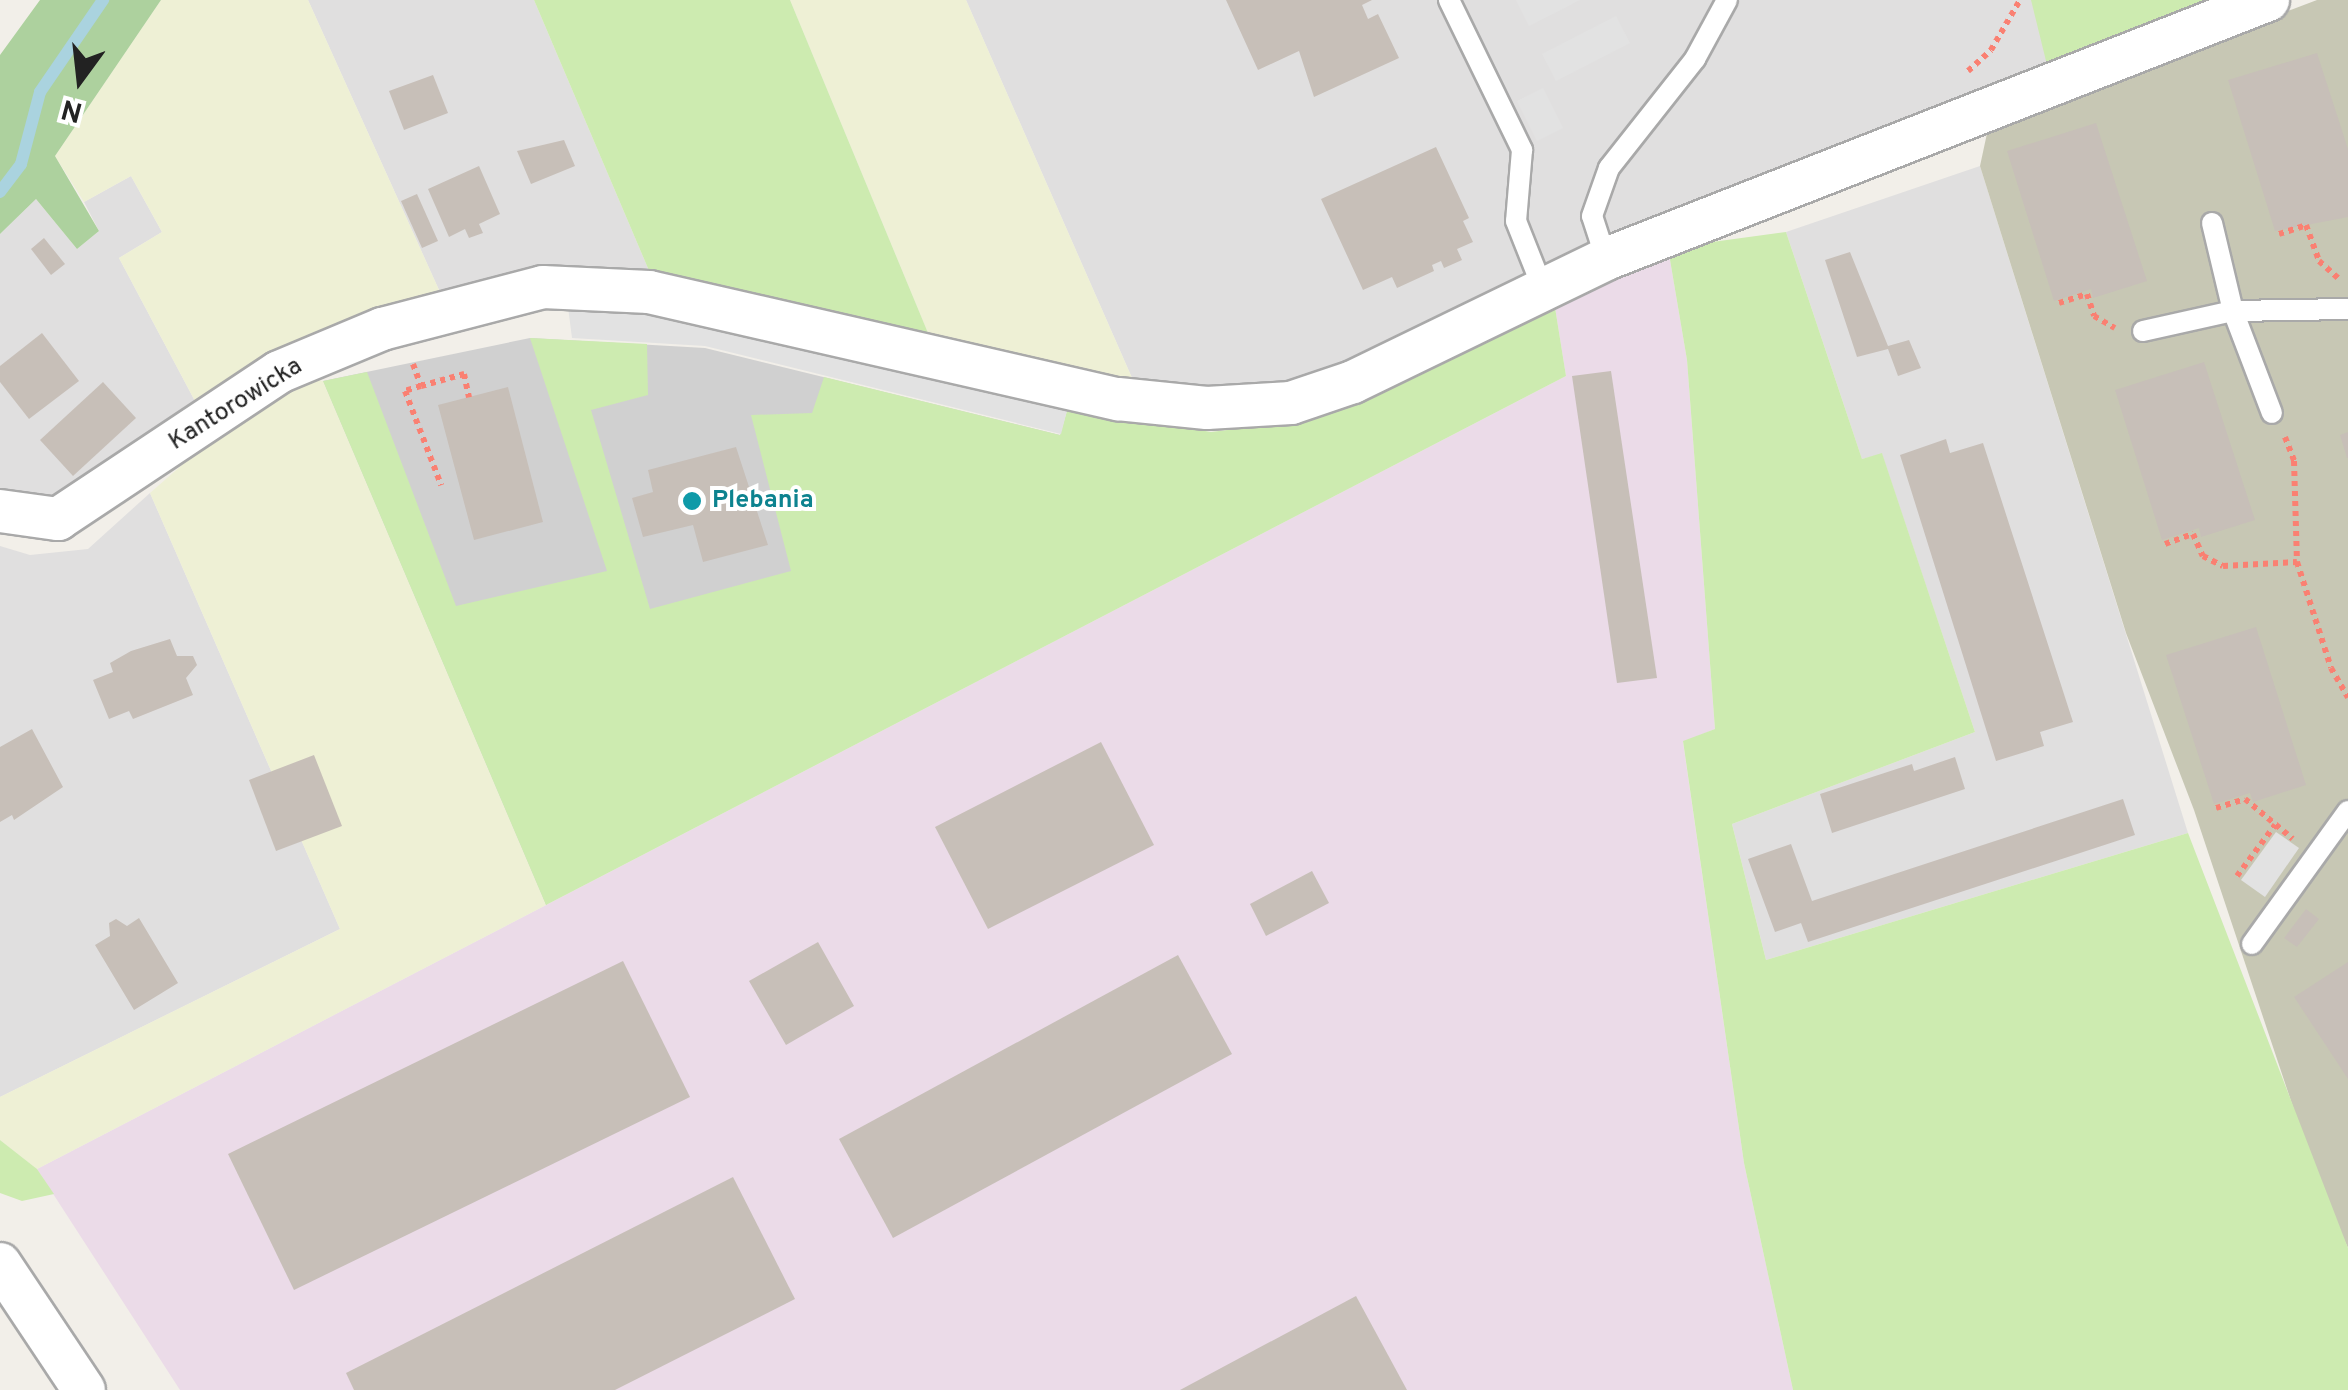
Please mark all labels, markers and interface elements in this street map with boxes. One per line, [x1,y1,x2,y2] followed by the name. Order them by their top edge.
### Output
[30,30,130,130] north arrow
[58,89,87,129] text: N
[164,352,308,458] street label: Kantorowicka
[712,486,814,516] place label: Plebania
[681,490,703,512] marker: Plebania

